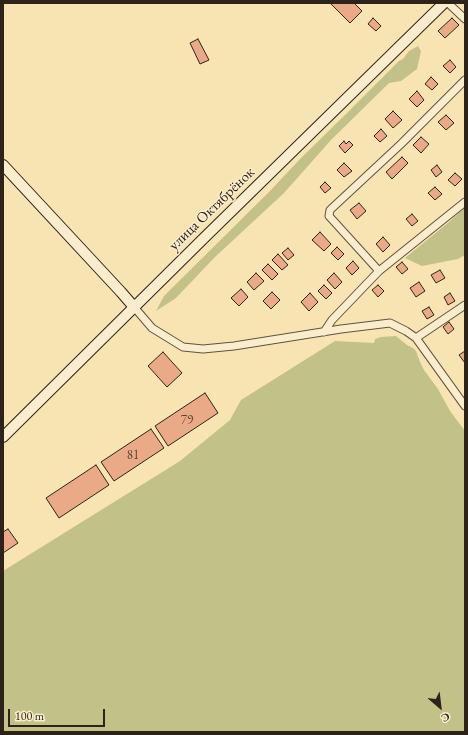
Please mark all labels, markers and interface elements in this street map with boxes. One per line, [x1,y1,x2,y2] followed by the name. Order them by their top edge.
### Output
[165,164,259,254] street label: улица Октябрёнок
[181,412,193,428] house number: 79
[127,447,139,463] house number: 81
[420,687,460,727] north arrow
[10,701,107,727] scale bar
[15,708,44,724] text: 100 m
[439,710,452,726] text: С

